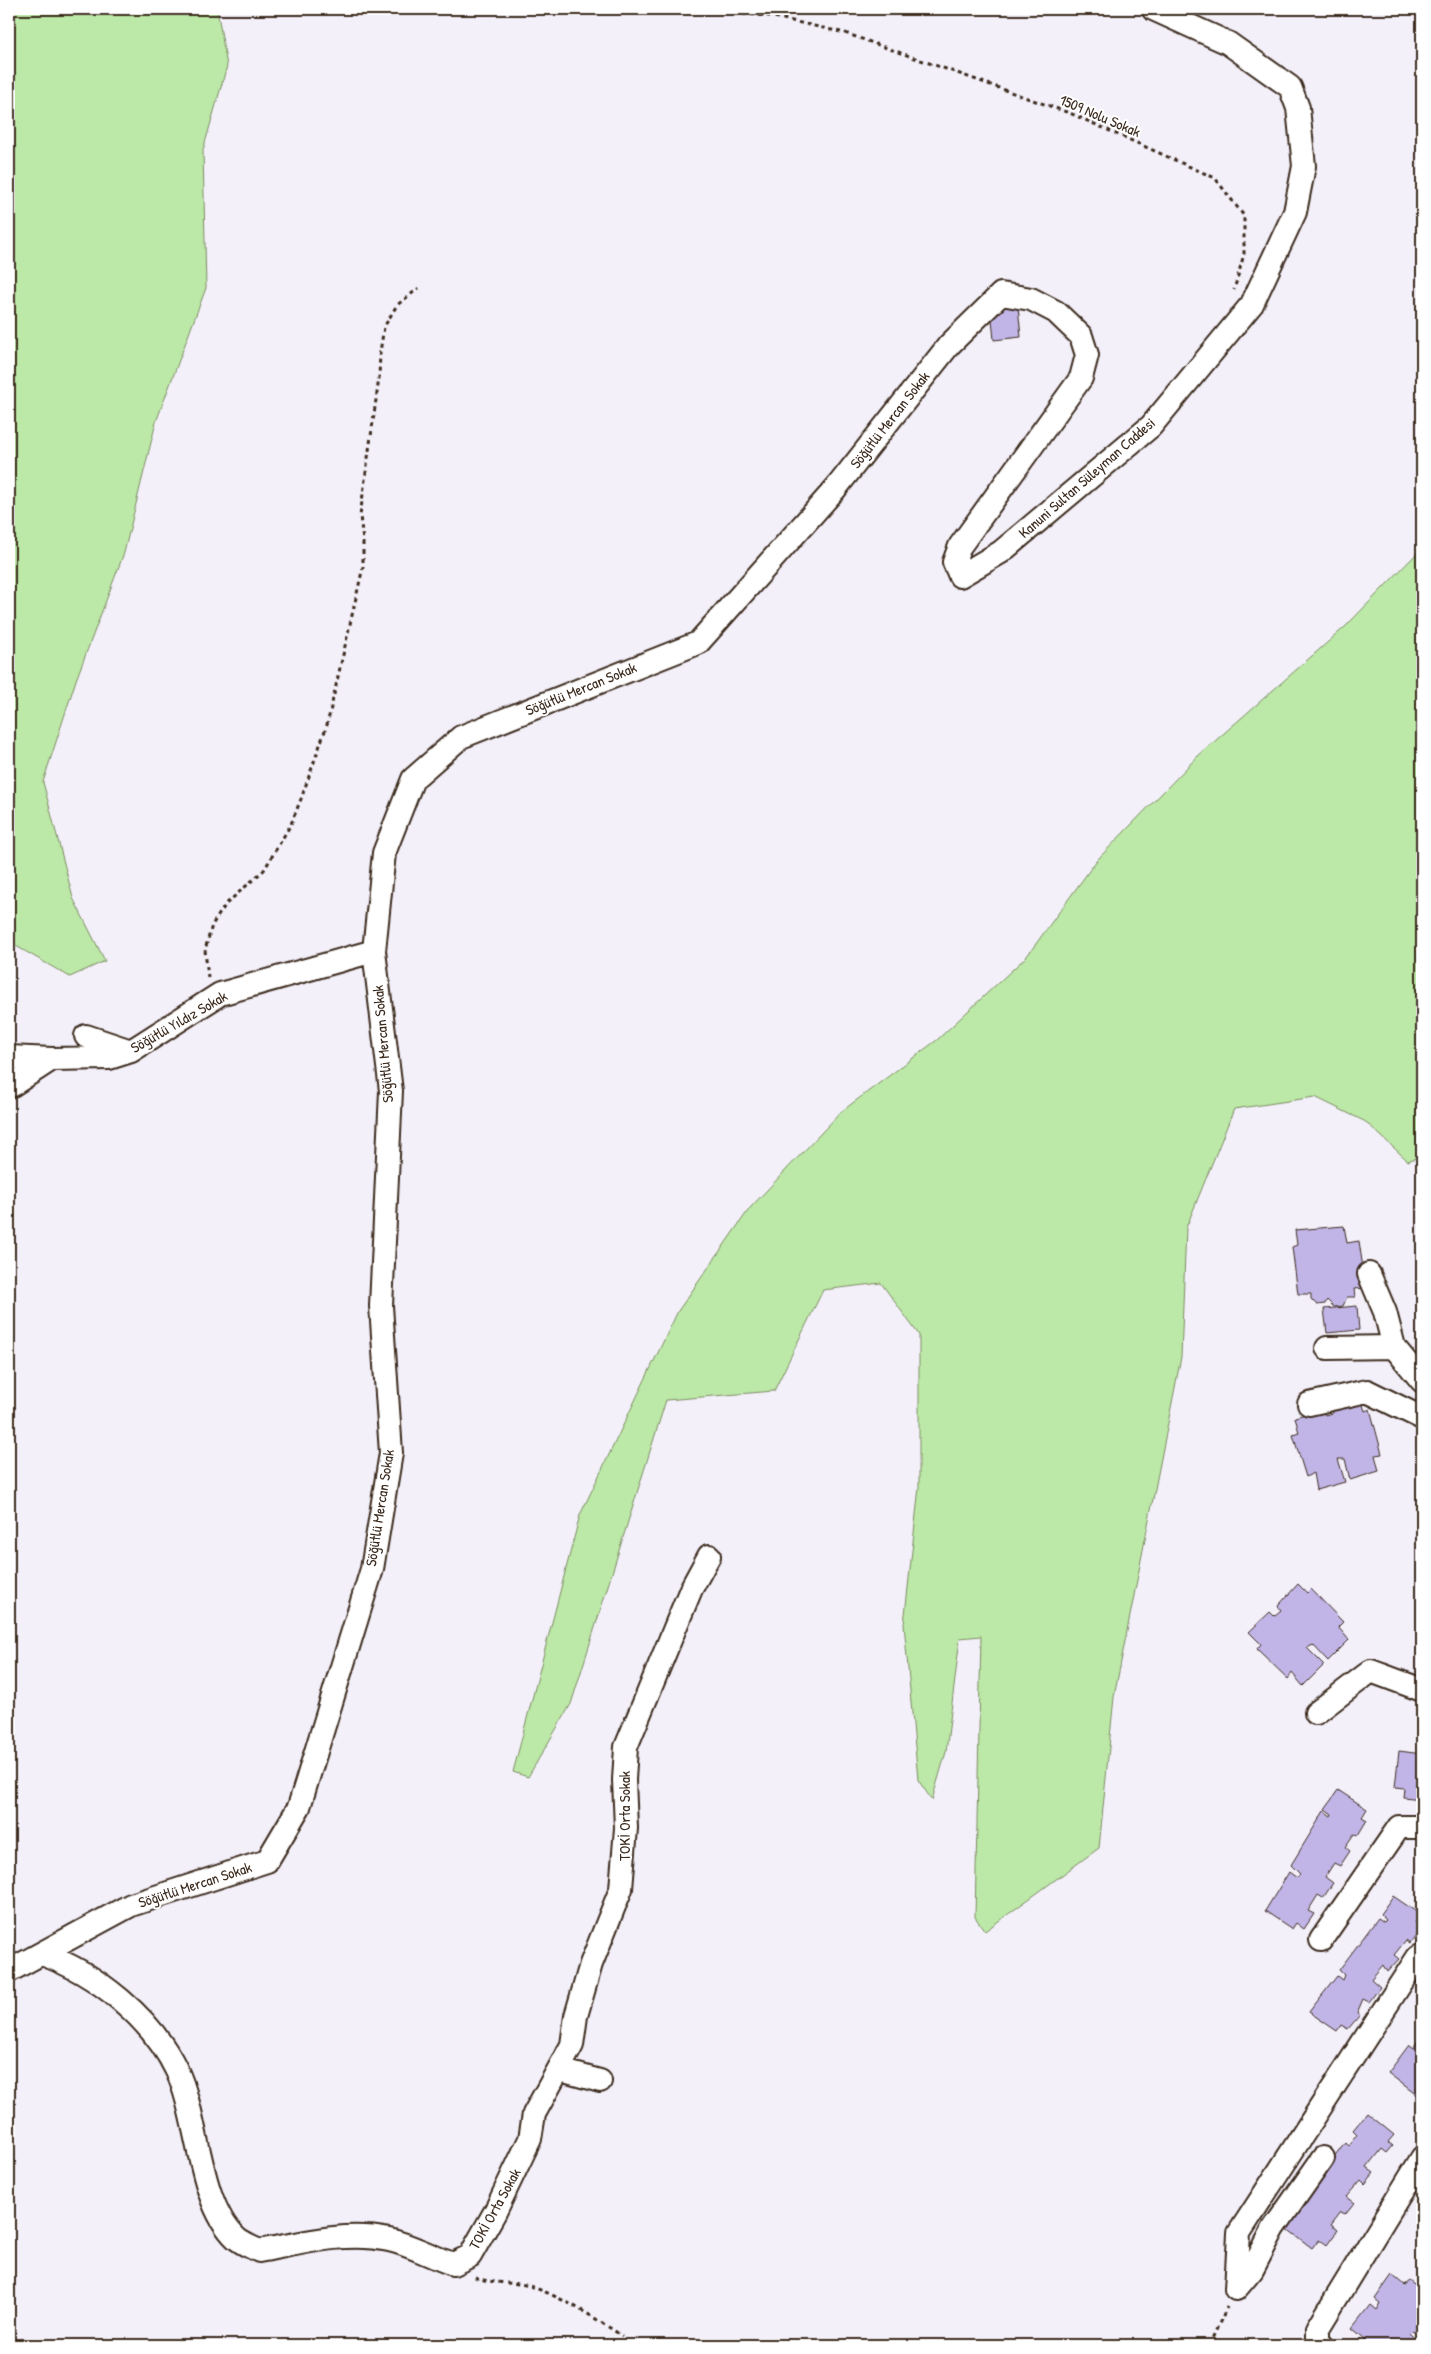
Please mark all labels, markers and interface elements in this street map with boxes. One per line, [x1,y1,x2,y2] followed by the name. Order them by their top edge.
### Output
[1056,89,1144,142] street label: 1509 Nolu Sokak
[845,367,934,473] street label: Söğütlü Mercan Sokak
[1014,412,1159,543] street label: Kanuni Sultan Süleyman Caddesi
[522,657,639,720] street label: Söğütlü Mercan Sokak
[367,984,398,1104] street label: Söğütlü Mercan Sokak
[127,985,231,1058] street label: Söğütlü Yıldız Sokak
[360,1448,399,1568] street label: Söğütlü Mercan Sokak
[614,1771,635,1861] street label: TOKİ Orta Sokak
[135,1856,254,1913] street label: Söğütlü Mercan Sokak
[464,2164,526,2253] street label: TOKİ Orta Sokak

